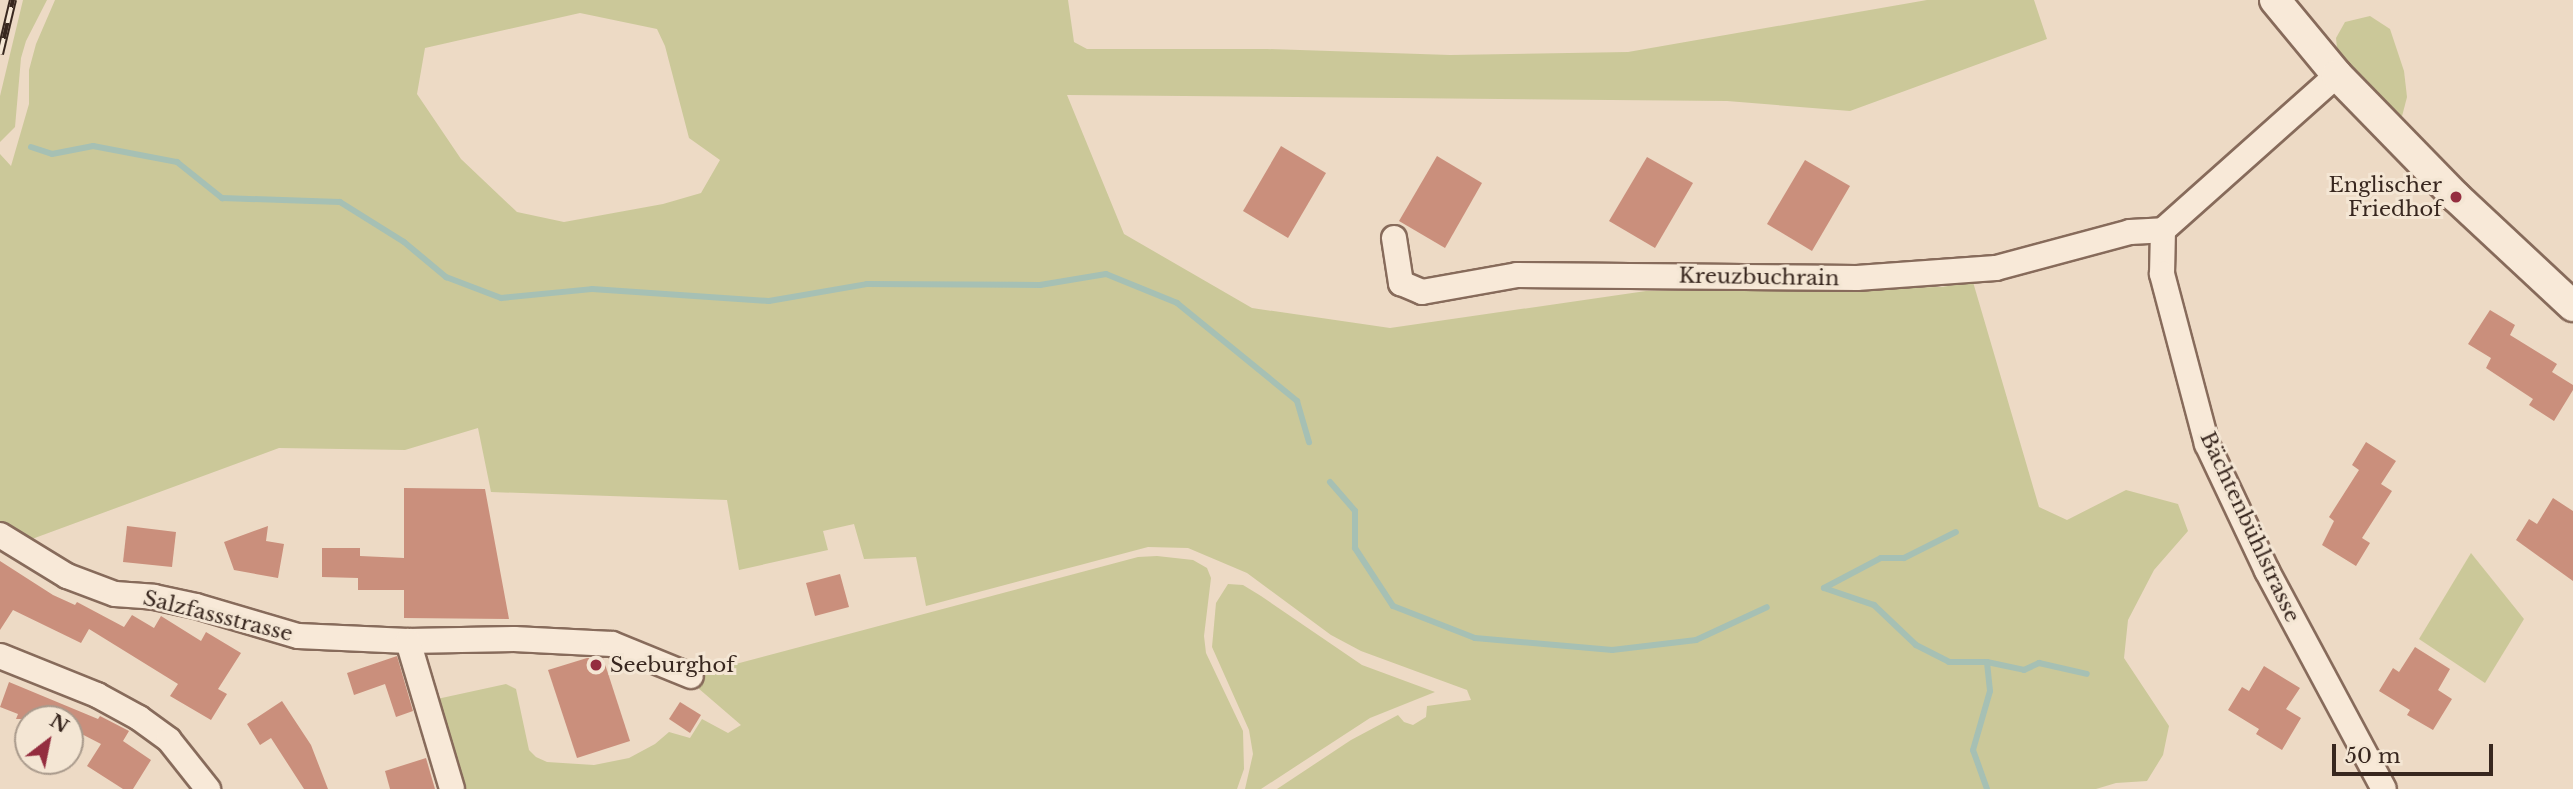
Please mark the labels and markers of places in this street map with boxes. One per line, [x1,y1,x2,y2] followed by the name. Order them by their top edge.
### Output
[2328,172,2442,222] place label: Englischer Friedhof
[2448,189,2464,205] marker: Englischer Friedhof
[610,652,735,678] place label: Seeburghof
[588,657,604,673] marker: Seeburghof

